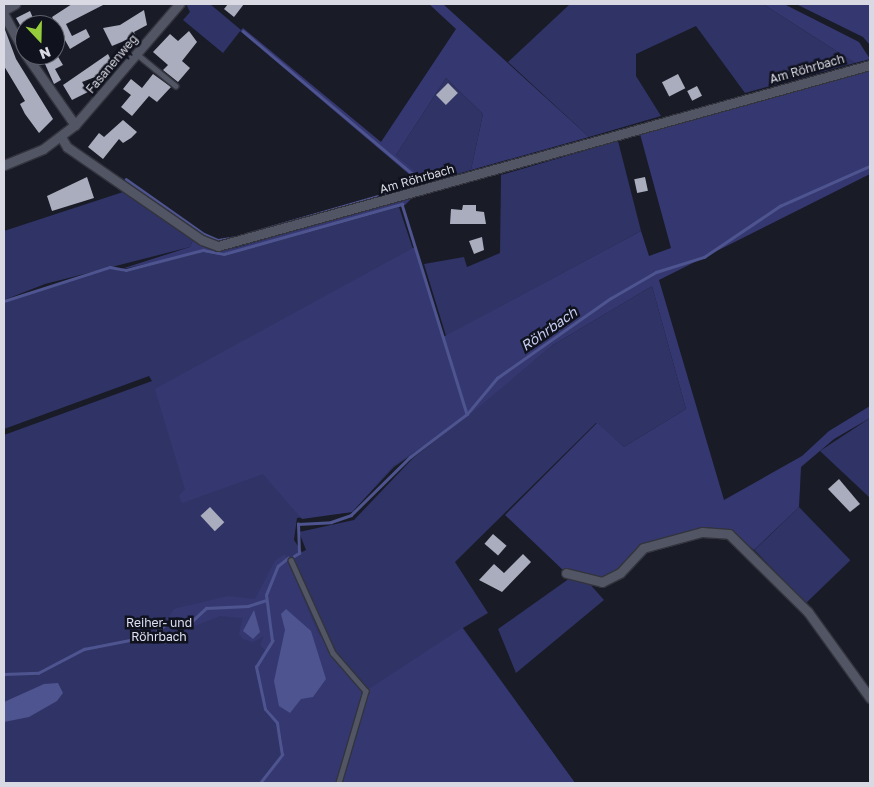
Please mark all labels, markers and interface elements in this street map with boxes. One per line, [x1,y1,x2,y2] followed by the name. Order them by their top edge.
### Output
[15,15,65,65] north arrow
[83,32,141,96] street label: Fasanenweg
[37,44,53,63] text: N
[768,51,846,87] street label: Am Röhrbach
[378,161,456,197] street label: Am Röhrbach
[518,304,580,354] water label: Röhrbach
[126,616,192,644] park label: Reiher- und Röhrbach

